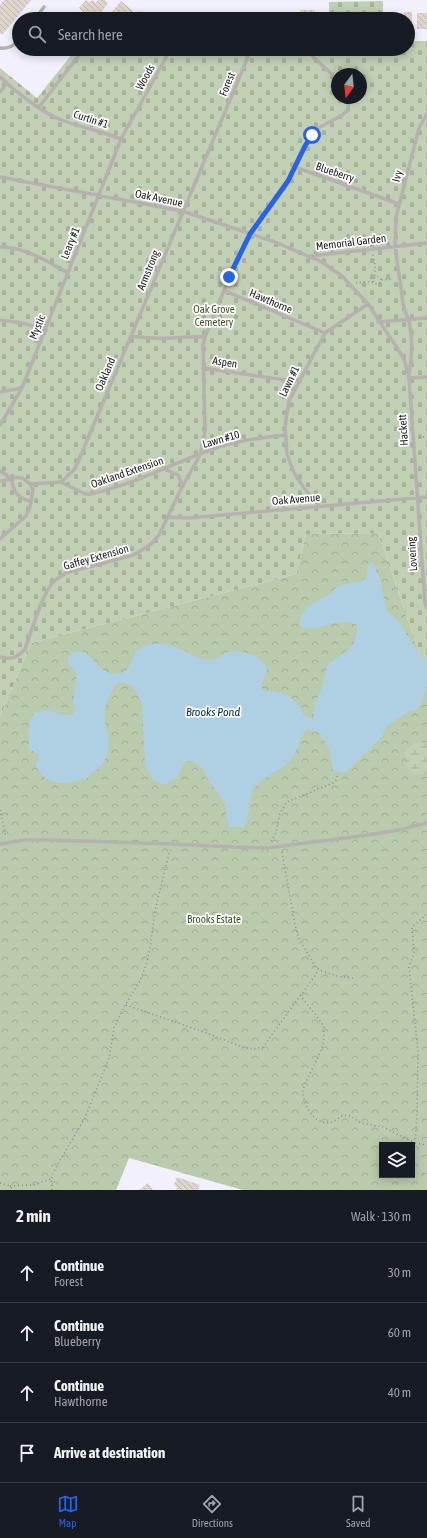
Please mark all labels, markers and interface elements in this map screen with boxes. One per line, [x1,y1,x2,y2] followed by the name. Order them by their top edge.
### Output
[12,12,415,56] search box
[26,23,48,45] icon: search
[58,26,123,43] text: Search here
[133,62,157,92] street label: Woods
[331,68,367,104] north arrow
[217,70,237,98] street label: Forest
[72,108,110,130] street label: Curtin #1
[303,126,321,144] route start
[314,160,356,184] street label: Blueberry
[390,168,404,183] street label: Ivy
[134,187,184,209] street label: Oak Avenue
[58,225,82,261] street label: Leary #1
[315,232,387,252] street label: Memorial Garden
[135,248,162,292] street label: Armstrong
[220,268,238,286] route end
[248,287,294,315] street label: Hawthorne
[193,303,235,328] park label: Oak Grove Cemetery
[27,312,48,341] street label: Mystic
[212,354,238,370] street label: Aspen
[93,356,117,392] street label: Oakland
[276,364,302,398] street label: Lawn #1
[396,414,410,446] street label: Hackett
[201,428,241,450] street label: Lawn #10
[89,454,165,490] street label: Oakland Extension
[271,491,321,507] street label: Oak Avenue
[405,536,419,572] street label: Lovering
[62,542,130,572] street label: Gaffey Extension
[186,705,240,719] water label: Brooks Pond
[187,913,241,925] park label: Brooks Estate
[379,1142,415,1178] map controls
[379,1142,415,1178] button: layers
[16,1206,51,1226] text: 2 min
[351,1209,411,1224] text: Walk · 130 m
[54,1257,104,1274] text: Continue
[16,1262,38,1284] icon: ahead
[388,1265,411,1280] text: 30 m
[54,1274,83,1289] text: Forest
[54,1317,104,1334] text: Continue
[16,1322,38,1344] icon: ahead
[388,1325,411,1340] text: 60 m
[54,1334,101,1349] text: Blueberry
[54,1377,104,1394] text: Continue
[16,1382,38,1404] icon: ahead
[388,1385,411,1400] text: 40 m
[54,1394,108,1409] text: Hawthorne
[16,1442,38,1464] icon: arrive
[54,1444,165,1461] text: Arrive at destination
[57,1493,79,1529] tab: Map
[192,1493,233,1529] tab: Directions
[346,1493,370,1529] tab: Saved

